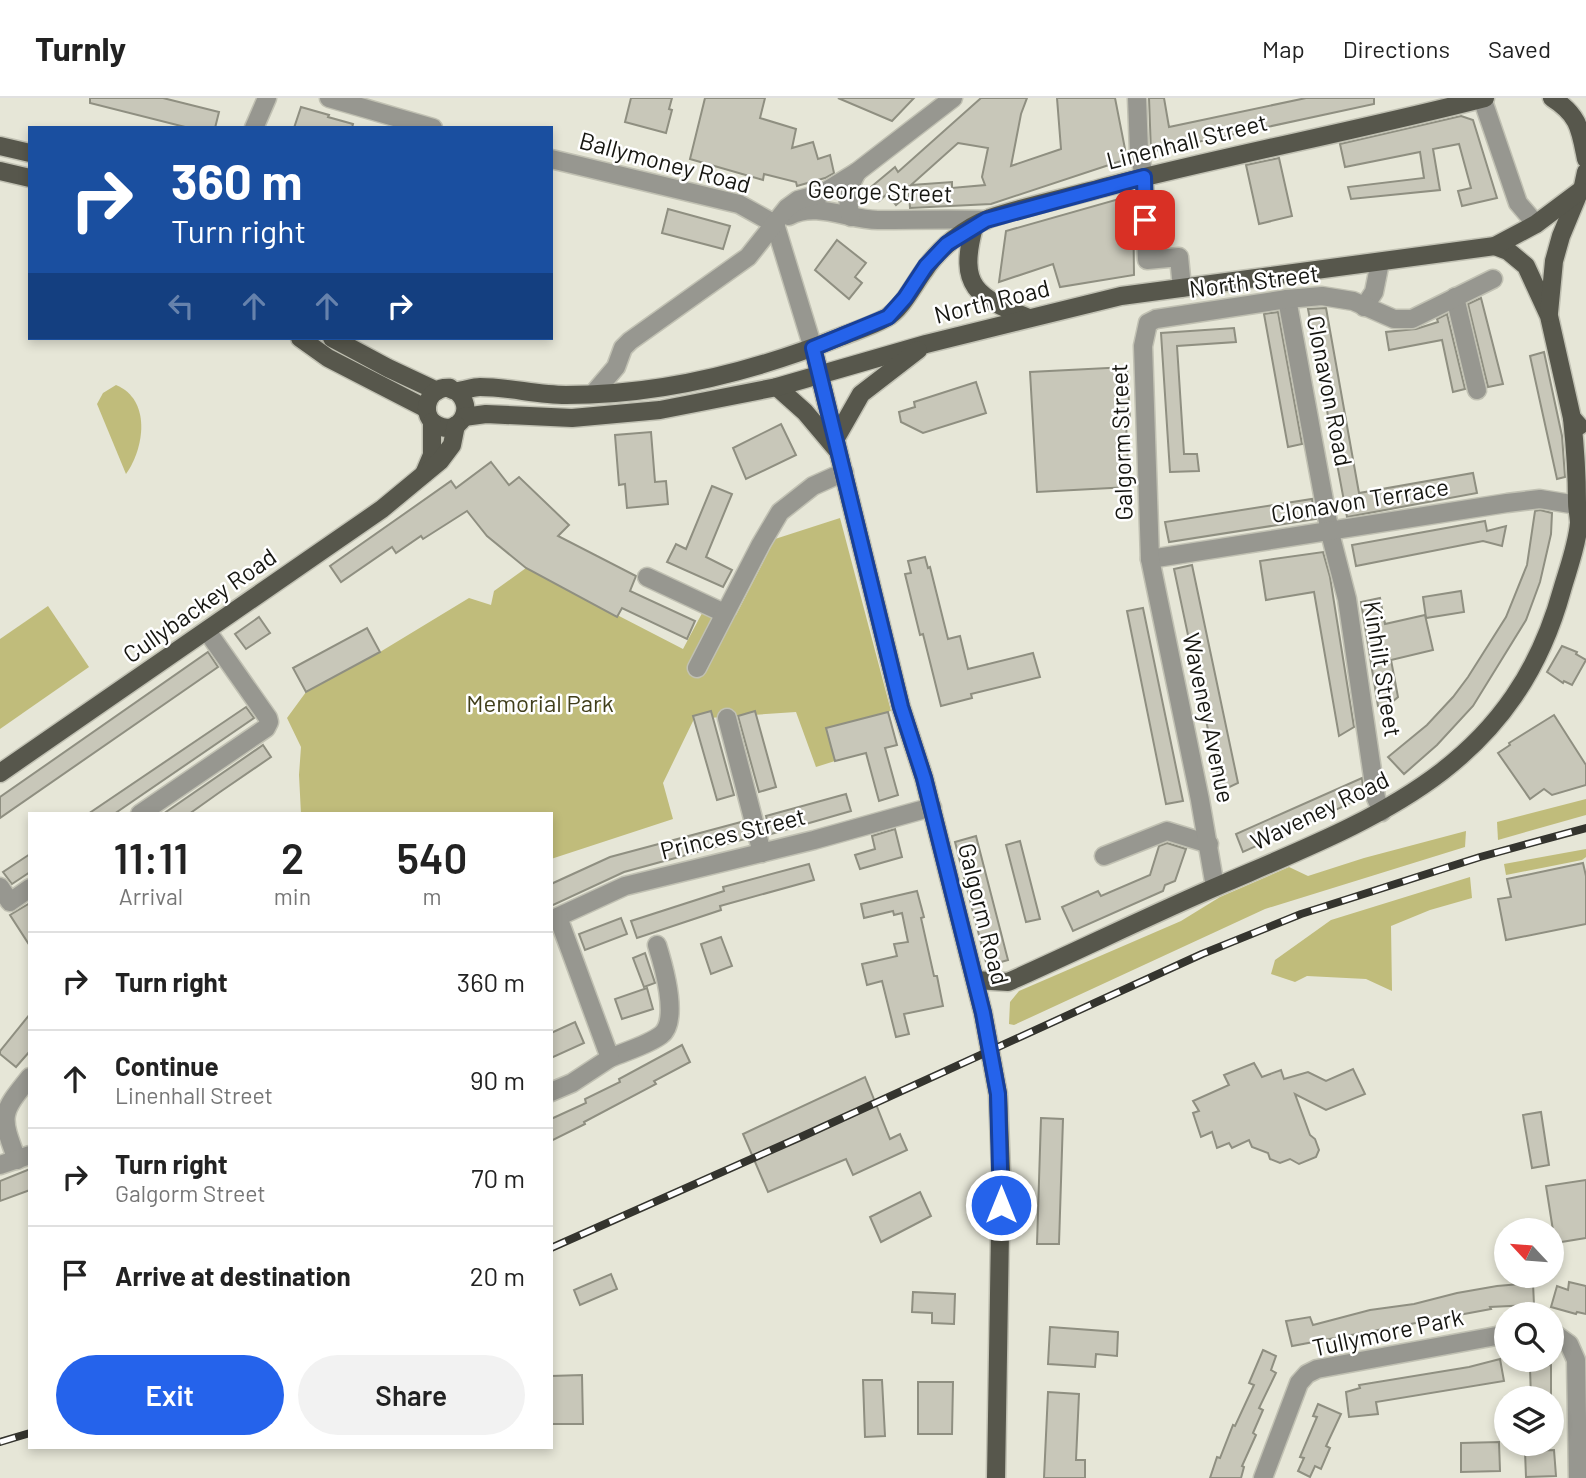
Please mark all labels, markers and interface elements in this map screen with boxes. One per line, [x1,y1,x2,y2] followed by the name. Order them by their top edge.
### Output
[35,28,126,68] text: Turnly
[1262,34,1305,63] text: Map
[1343,34,1450,63] text: Directions
[1488,34,1551,63] text: Saved
[1103,107,1270,175] street label: Linenhall Street
[577,125,754,198] street label: Ballymoney Road
[171,151,302,210] text: 360 m
[56,154,147,245] icon: right
[807,173,953,208] street label: George Street
[1115,190,1175,250] pin
[1126,201,1164,239] icon: arrive
[171,211,306,249] text: Turn right
[1187,258,1320,303] street label: North Street
[931,272,1052,329] street label: North Road
[162,287,200,325] icon: left
[235,287,273,325] icon: ahead
[308,287,346,325] icon: ahead
[381,287,419,325] icon: right
[1302,313,1359,469] street label: Clonavon Road
[1103,363,1138,521] street label: Galgorm Street
[1269,471,1451,528] street label: Clonavon Terrace
[117,541,281,668] street label: Cullybackey Road
[1358,599,1409,739] street label: Kinhilt Street
[1177,630,1242,805] street label: Waveney Avenue
[466,688,614,717] park label: Memorial Park
[1246,764,1393,856] street label: Waveney Road
[657,800,808,865] street label: Princes Street
[114,832,188,882] text: 11:11
[281,832,304,882] text: 2
[397,832,467,882] text: 540
[953,840,1016,987] street label: Galgorm Road
[119,882,183,910] text: Arrival
[274,882,311,910] text: min
[423,882,442,910] text: m
[56,962,94,1000] icon: right
[115,966,228,997] text: Turn right
[457,966,525,997] text: 360 m
[115,1050,219,1081] text: Continue
[56,1060,94,1098] icon: ahead
[470,1064,525,1095] text: 90 m
[115,1081,273,1109] text: Linenhall Street
[115,1148,228,1179] text: Turn right
[56,1158,94,1196] icon: right
[471,1162,525,1193] text: 70 m
[964,1168,1038,1242] position arrow
[115,1179,266,1207] text: Galgorm Street
[1494,1218,1564,1288] north arrow
[1494,1218,1564,1456] map controls
[56,1256,94,1294] icon: arrive
[115,1260,351,1291] text: Arrive at destination
[470,1260,525,1291] text: 20 m
[1309,1301,1466,1362] street label: Tullymore Park
[1494,1302,1564,1372] button: search
[56,1355,284,1435] button: Exit
[298,1355,525,1435] button: Share
[1494,1386,1564,1456] button: layers

